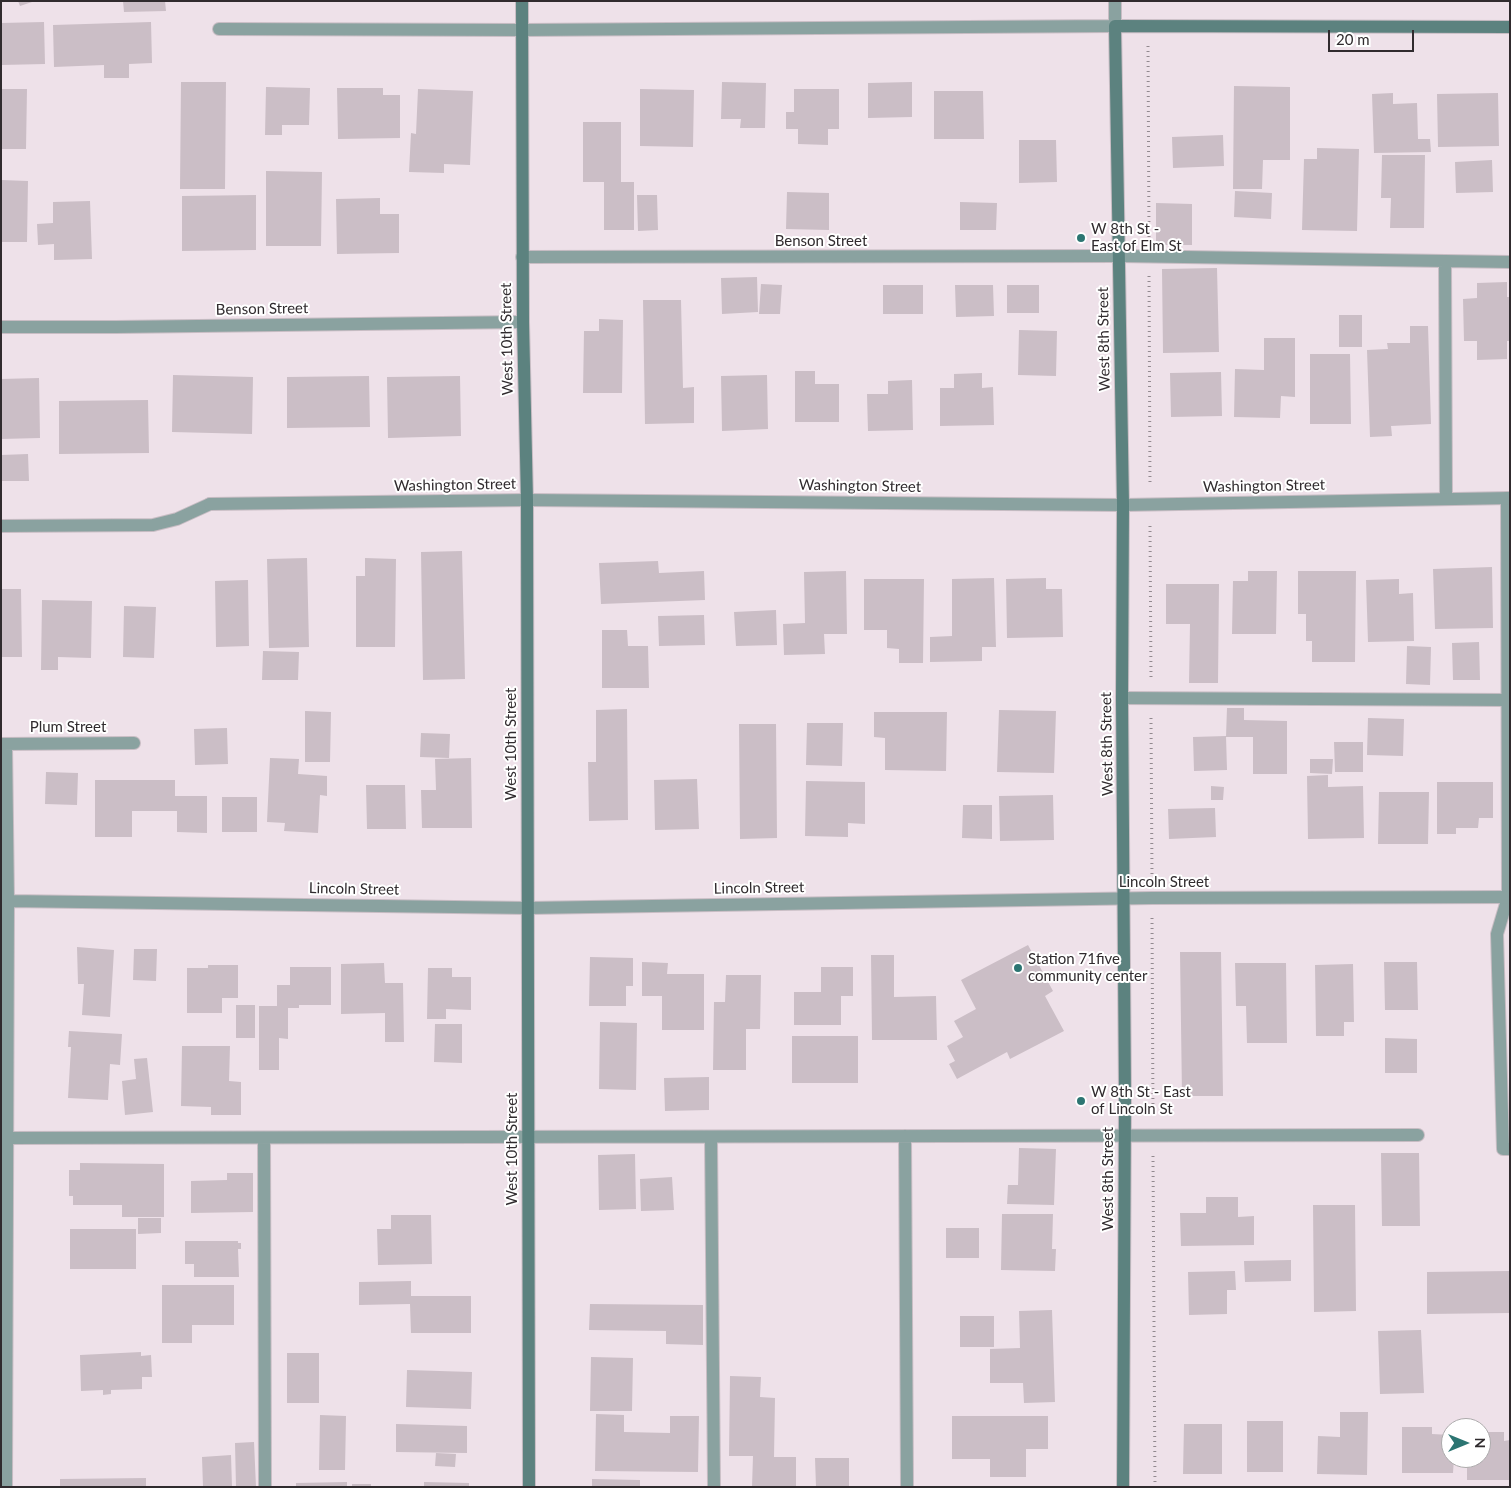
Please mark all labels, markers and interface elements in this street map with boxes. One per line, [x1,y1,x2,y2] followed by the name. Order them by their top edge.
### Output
[1331,20,1417,52] scale bar
[1336,30,1370,48] text: 20 m
[1091,220,1182,255] place label: W 8th St - East of Elm St
[775,232,867,250] street label: Benson Street
[1075,232,1087,244] marker: W 8th St - East of Elm St
[497,282,517,396] street label: West 10th Street
[1094,287,1114,391] street label: West 8th Street
[216,299,308,319] street label: Benson Street
[394,475,516,495] street label: Washington Street
[799,476,921,496] street label: Washington Street
[1203,476,1325,496] street label: Washington Street
[502,688,520,800] street label: West 10th Street
[1097,692,1117,796] street label: West 8th Street
[30,718,106,736] street label: Plum Street
[1119,873,1209,891] street label: Lincoln Street
[714,878,804,898] street label: Lincoln Street
[309,879,399,899] street label: Lincoln Street
[1028,950,1147,985] place label: Station 71five community center
[1012,962,1024,974] marker: Station 71five community center
[1091,1083,1191,1118] place label: W 8th St - East of Lincoln St
[503,1093,521,1205] street label: West 10th Street
[1075,1095,1087,1107] marker: W 8th St - East of Lincoln St
[1099,1127,1117,1231] street label: West 8th Street
[1441,1418,1491,1468] north arrow
[1472,1438,1489,1448] text: N

